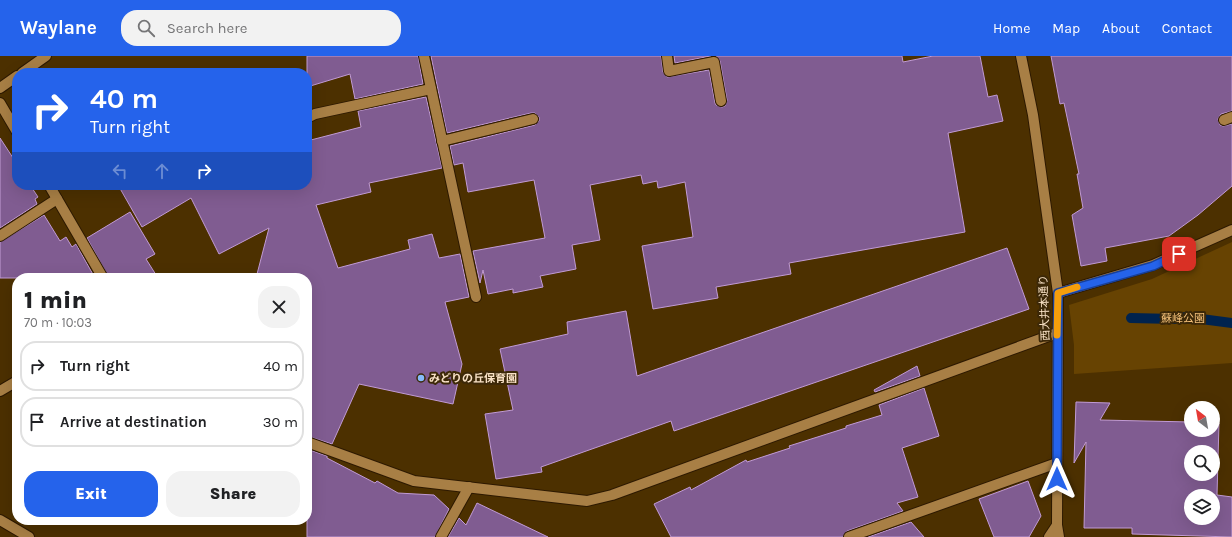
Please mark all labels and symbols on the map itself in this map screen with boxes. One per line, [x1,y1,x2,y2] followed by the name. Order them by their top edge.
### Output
[1162,237,1196,271] pin
[1037,275,1052,341] street label: 西大井本通り
[1161,312,1205,325] park label: 蘇峰公園
[429,372,517,385] place label: みどりの丘保育園
[416,373,426,383] marker: みどりの丘保育園
[1184,401,1220,437] north arrow
[1036,458,1078,500] position arrow

